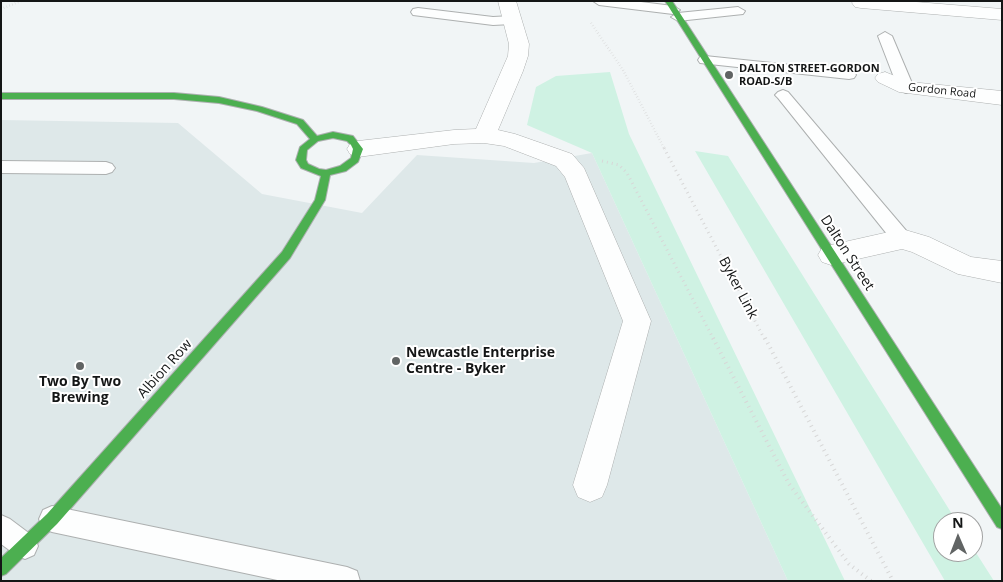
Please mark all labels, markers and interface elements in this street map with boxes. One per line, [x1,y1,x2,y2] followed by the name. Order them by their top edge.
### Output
[739,62,880,88] place label: DALTON STREET-GORDON ROAD-S/B
[723,69,735,81] marker: DALTON STREET-GORDON ROAD-S/B
[907,81,977,101] street label: Gordon Road
[816,212,878,294] street label: Dalton Street
[715,254,761,322] street label: Byker Link
[134,336,196,402] street label: Albion Row
[406,345,555,378] place label: Newcastle Enterprise Centre - Byker
[390,355,402,367] marker: Newcastle Enterprise Centre - Byker
[74,360,86,372] marker: Two By Two Brewing
[39,374,121,407] place label: Two By Two Brewing
[933,512,983,562] north arrow
[952,513,964,532] text: N

